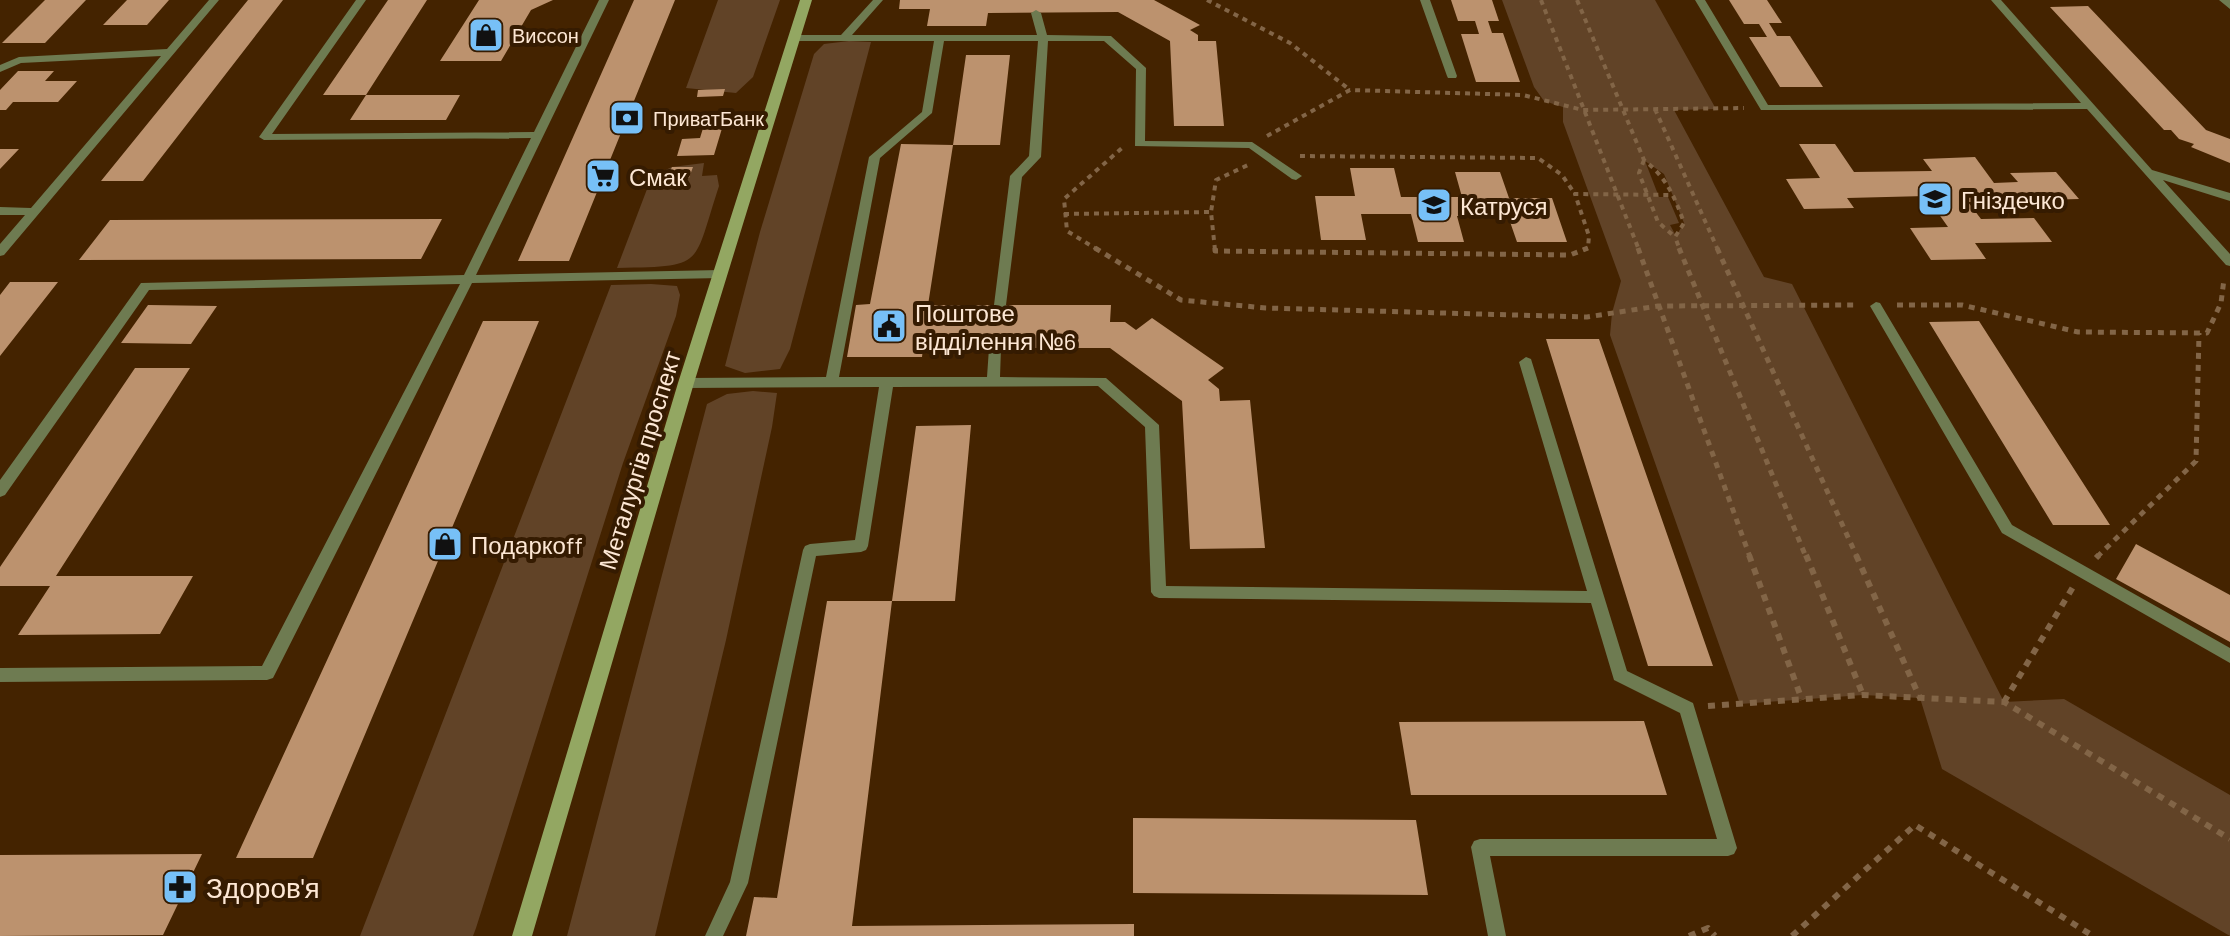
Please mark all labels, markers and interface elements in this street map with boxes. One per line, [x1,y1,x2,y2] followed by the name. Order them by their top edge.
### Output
[467,16,505,54] shop icon: Виссон
[512,23,579,47] place label: Виссон
[608,99,646,137] bank icon: ПриватБанк
[653,106,764,130] place label: ПриватБанк
[584,157,622,195] supermarket icon: Смак
[629,162,687,191] place label: Смак
[1916,180,1954,218] school or university icon: Гніздечко
[1961,185,2065,214] place label: Гніздечко
[1415,186,1453,224] school or university icon: Катруся
[1460,191,1548,220] place label: Катруся
[915,298,1076,355] place label: Поштове відділення №6
[870,307,908,345] public building icon: Поштове відділення №6
[592,347,686,573] street label: Металургів проспект
[426,525,464,563] shop icon: Подаркоff
[471,530,583,559] place label: Подаркоff
[161,868,199,906] pharmacy icon: Здоров'я
[206,870,320,904] place label: Здоров'я

